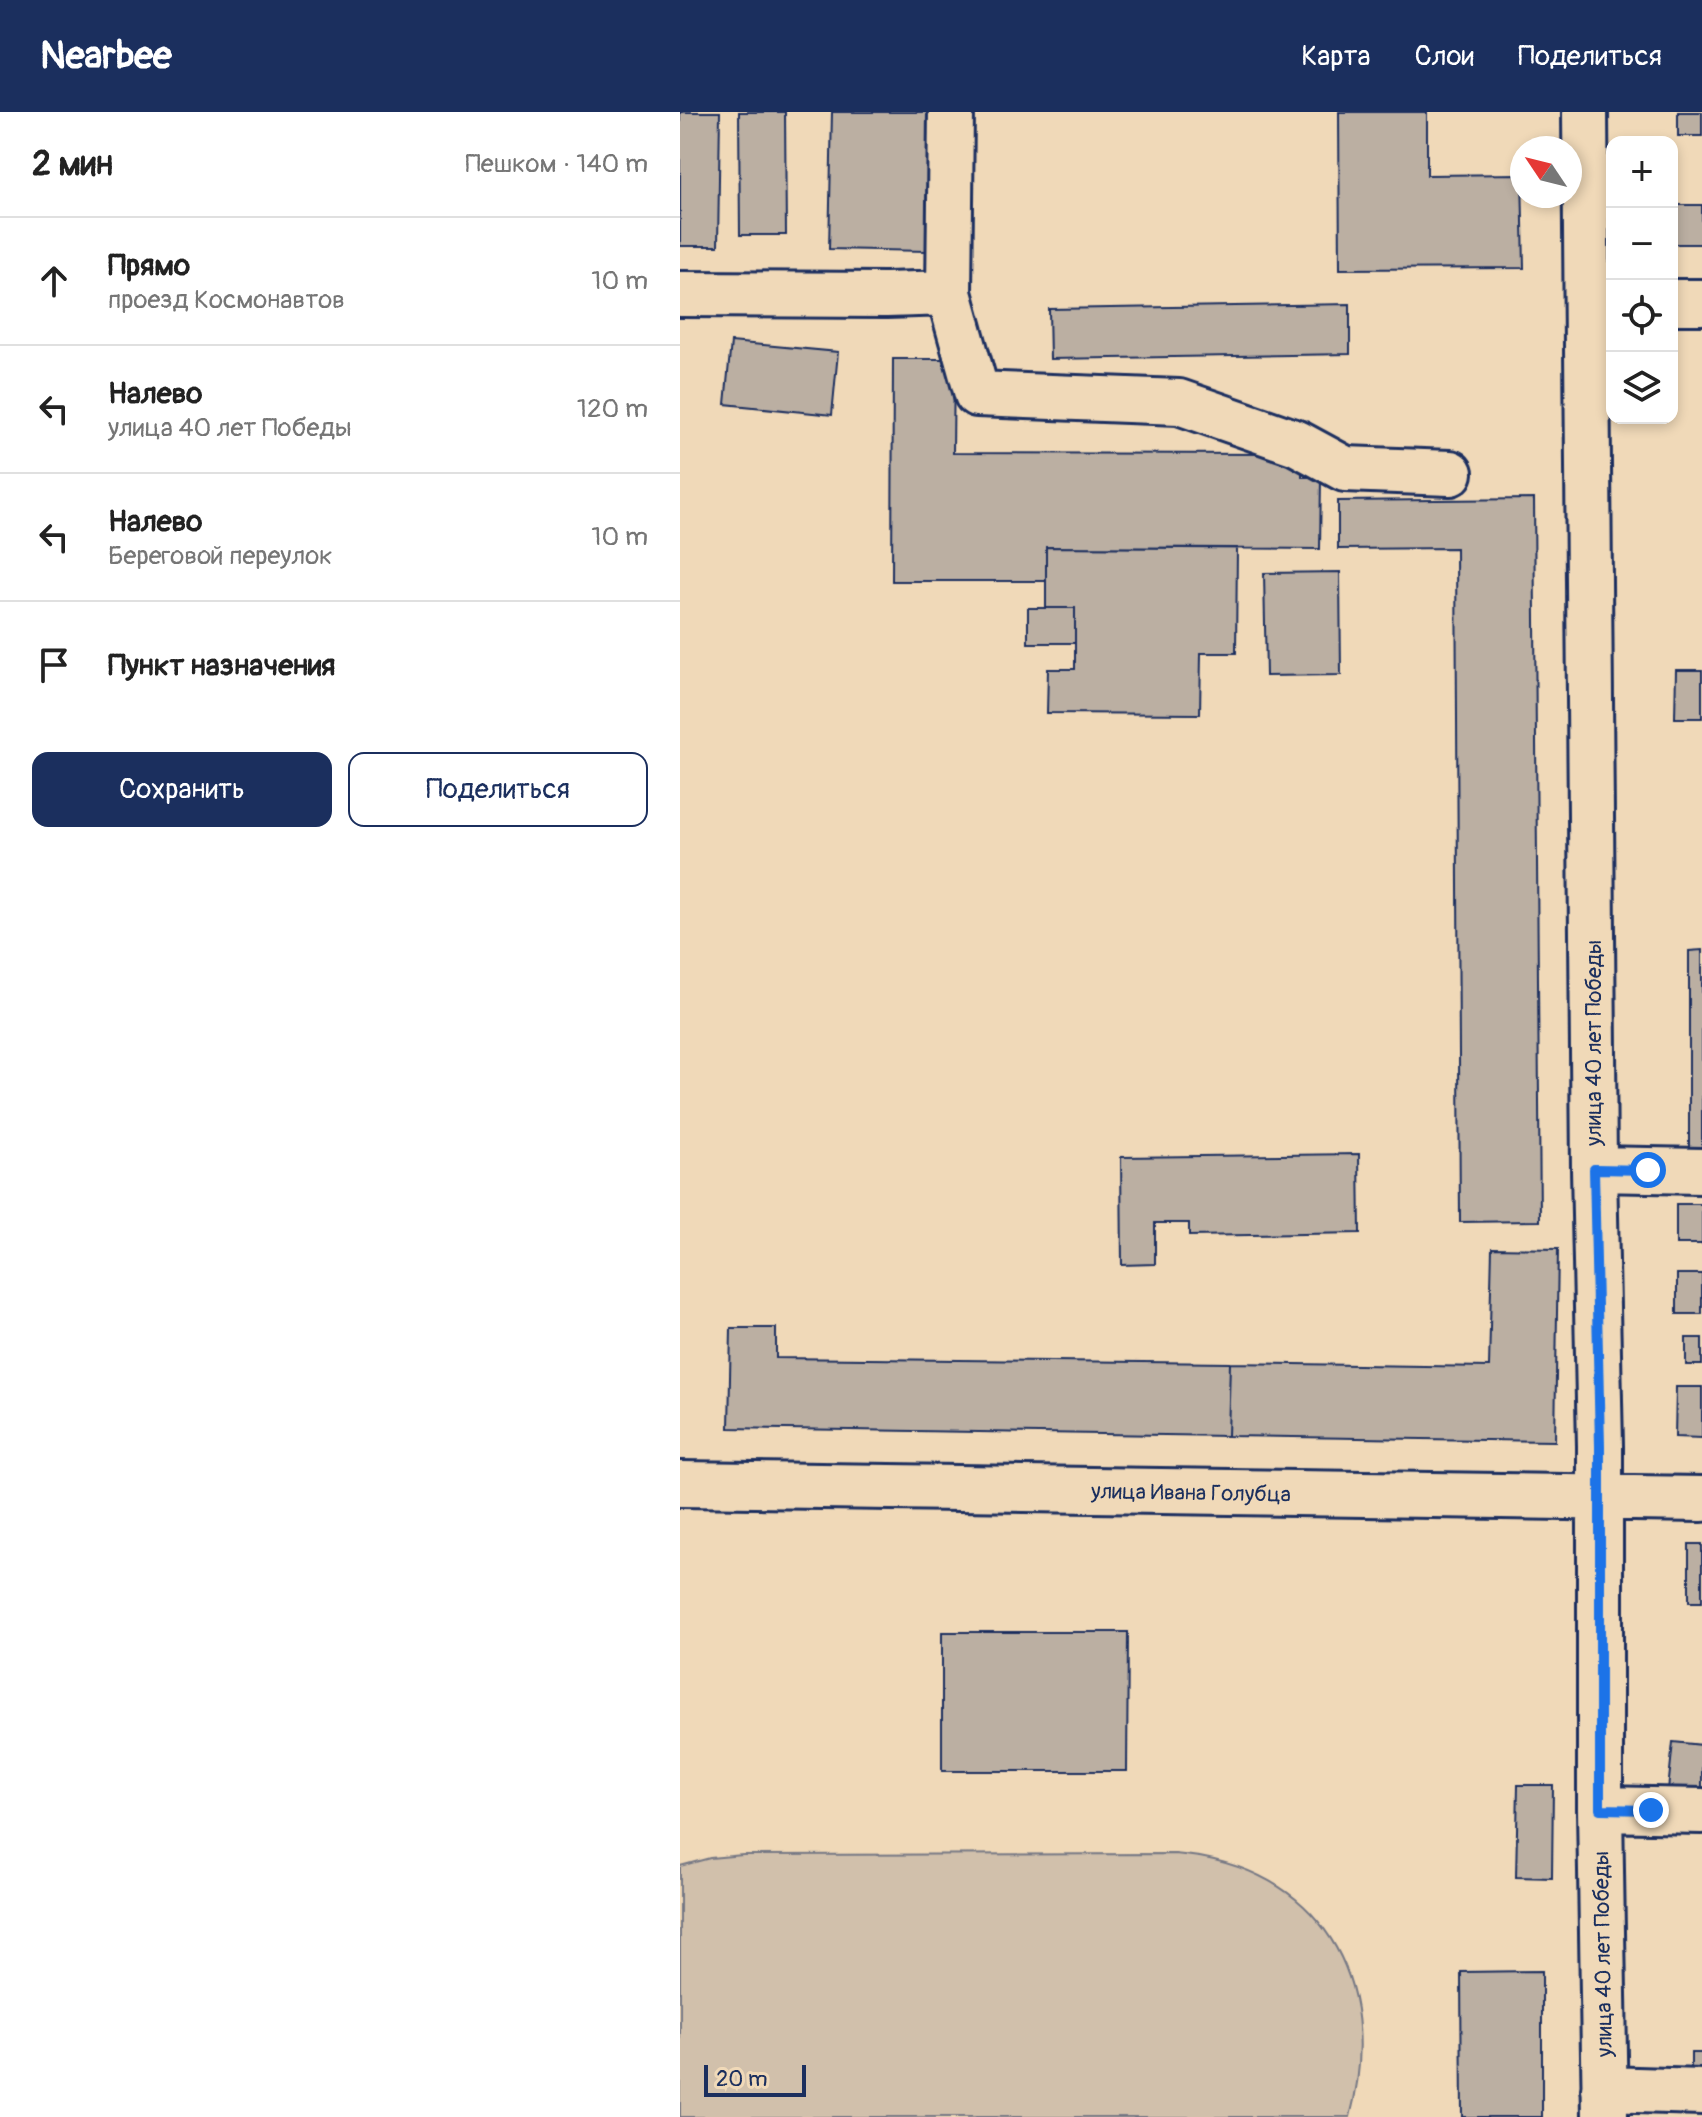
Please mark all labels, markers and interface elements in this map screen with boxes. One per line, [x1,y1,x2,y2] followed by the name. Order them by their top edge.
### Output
[40,32,172,80] text: Nearbee
[1301,39,1371,74] text: Карта
[1415,39,1474,74] text: Слои
[1518,39,1662,74] text: Поделиться
[1510,136,1582,208] north arrow
[1606,136,1678,424] map controls
[1606,136,1678,208] button: +
[32,143,113,186] text: 2 мин
[465,148,648,180] text: Пешком · 140 m
[1606,208,1678,280] button: −
[108,247,190,284] text: Прямо
[32,259,76,303] icon: ahead
[591,265,648,297] text: 10 m
[1606,280,1678,352] button: locate
[108,284,345,316] text: проезд Космонавтов
[1606,352,1678,424] button: layers
[108,375,202,412] text: Налево
[32,387,76,431] icon: left
[577,393,648,425] text: 120 m
[108,412,352,444] text: улица 40 лет Победы
[108,503,202,540] text: Налево
[32,515,76,559] icon: left
[591,521,648,553] text: 10 m
[108,540,333,572] text: Береговой переулок
[32,643,76,687] icon: arrive
[108,647,335,684] text: Пункт назначения
[32,752,332,827] button: Сохранить
[348,752,648,827] button: Поделиться
[1580,940,1608,1147] street label: улица 40 лет Победы
[1630,1152,1666,1188] route start
[1090,1477,1291,1509] street label: улица Ивана Голубца
[1633,1792,1669,1828] route end
[1587,1851,1619,2058] street label: улица 40 лет Победы
[704,2061,806,2097] scale bar
[716,2065,768,2093] text: 20 m

